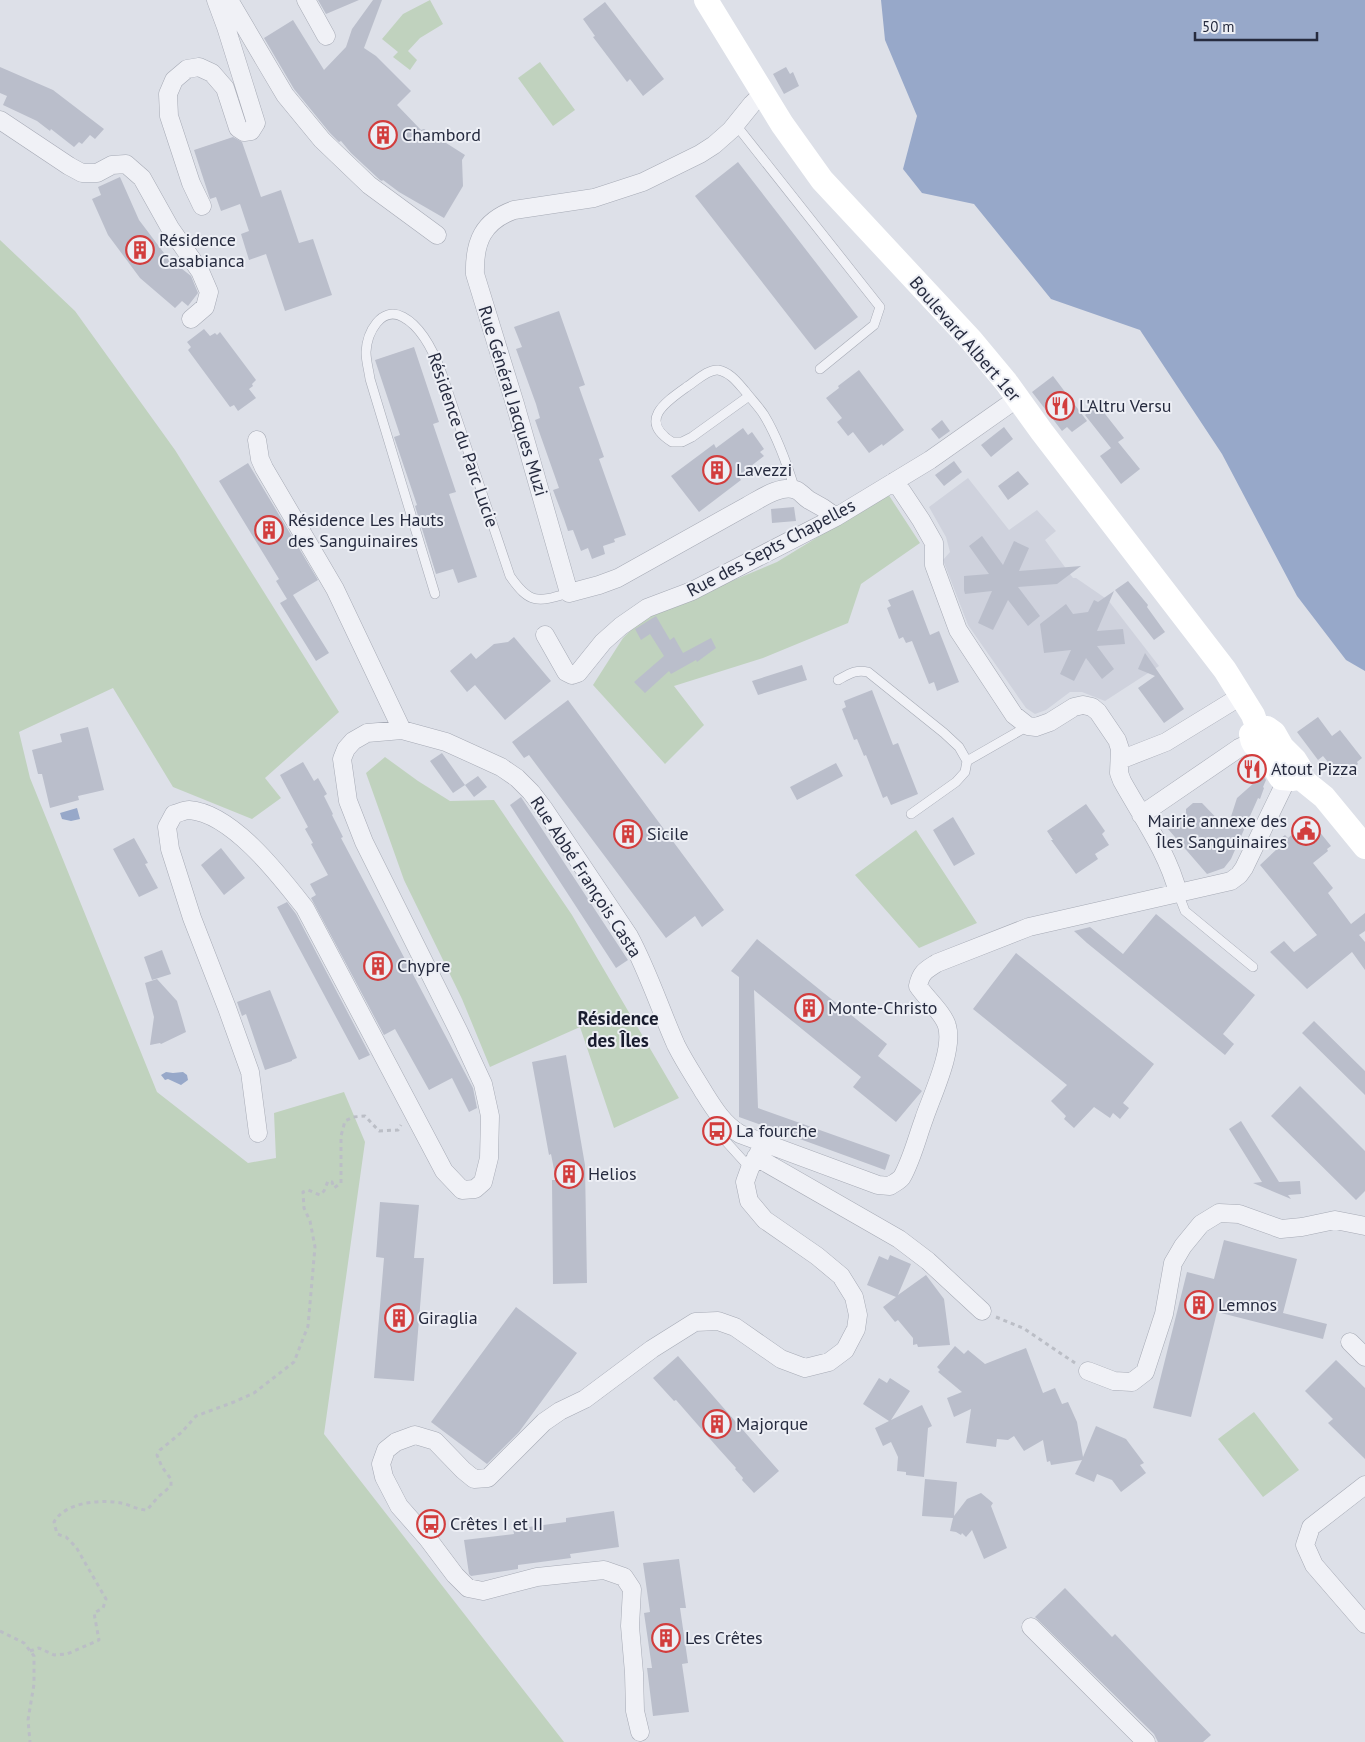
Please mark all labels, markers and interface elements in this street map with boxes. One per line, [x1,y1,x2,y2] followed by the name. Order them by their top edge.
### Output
[1195,10,1318,42] scale bar
[1202,17,1235,36] text: 50 m
[368,120,398,150] building icon: Chambord
[402,123,481,146] place label: Chambord
[159,228,245,272] place label: Résidence Casabianca
[125,235,155,265] building icon: Résidence Casabianca
[905,271,1026,406] street label: Boulevard Albert 1er
[474,303,553,499] street label: Rue Général Jacques Muzi
[423,349,504,530] street label: Résidence du Parc Lucie
[1045,391,1075,421] restaurant icon: L'Altru Versu
[1079,394,1172,417] place label: L'Altru Versu
[702,455,732,485] building icon: Lavezzi
[736,458,792,481] place label: Lavezzi
[683,493,859,602] street label: Rue des Septs Chapelles
[288,508,444,552] place label: Résidence Les Hauts des Sanguinaires
[254,515,284,545] building icon: Résidence Les Hauts des Sanguinaires
[1237,754,1267,784] restaurant icon: Atout Pizza
[1271,757,1357,780] place label: Atout Pizza
[526,792,647,962] street label: Rue Abbé François Casta
[1148,809,1287,853] place label: Mairie annexe des Îles Sanguinaires
[1291,816,1321,846] public building icon: Mairie annexe des Îles Sanguinaires
[613,819,643,849] building icon: Sicile
[647,822,689,845] place label: Sicile
[363,951,393,981] building icon: Chypre
[397,954,451,977] place label: Chypre
[794,993,824,1023] building icon: Monte-Christo
[828,996,937,1019] place label: Monte-Christo
[577,1006,659,1052] district label: Résidence des Îles
[702,1116,732,1146] bus stop icon: La fourche
[736,1119,817,1142] place label: La fourche
[554,1159,584,1189] building icon: Helios
[588,1162,637,1185] place label: Helios
[1184,1290,1214,1320] building icon: Lemnos
[1218,1293,1277,1316] place label: Lemnos
[384,1303,414,1333] building icon: Giraglia
[418,1306,478,1329] place label: Giraglia
[702,1409,732,1439] building icon: Majorque
[736,1412,808,1435] place label: Majorque
[416,1509,446,1539] bus stop icon: Crêtes I et II
[450,1512,543,1535] place label: Crêtes I et II
[651,1623,681,1653] building icon: Les Crêtes
[685,1626,763,1649] place label: Les Crêtes

